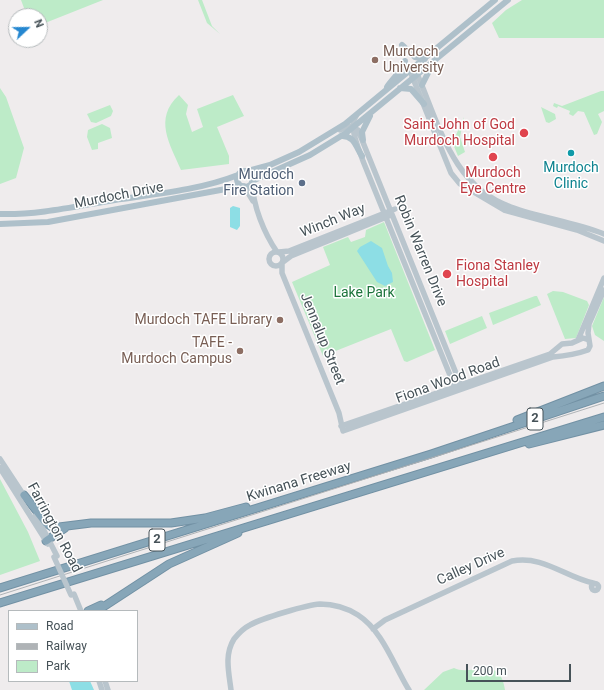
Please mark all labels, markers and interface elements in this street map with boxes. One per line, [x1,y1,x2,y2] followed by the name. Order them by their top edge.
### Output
[8,8,48,48] north arrow
[31,18,46,30] text: N
[383,44,444,76] place label: Murdoch University
[370,55,380,65] marker: Murdoch University
[404,117,515,150] place label: Saint John of God Murdoch Hospital
[518,127,530,139] marker: Saint John of God Murdoch Hospital
[566,148,576,158] marker: Murdoch Clinic
[487,151,499,163] marker: Murdoch Eye Centre
[543,160,599,192] place label: Murdoch Clinic
[460,165,526,198] place label: Murdoch Eye Centre
[223,167,294,200] place label: Murdoch Fire Station
[297,178,307,188] marker: Murdoch Fire Station
[73,179,165,213] street label: Murdoch Drive
[390,193,450,309] street label: Robin Warren Drive
[298,200,368,242] street label: Winch Way
[456,258,540,290] place label: Fiona Stanley Hospital
[441,268,453,280] marker: Fiona Stanley Hospital
[333,285,395,301] park label: Lake Park
[296,291,348,387] street label: Jennalup Street
[135,312,272,328] place label: Murdoch TAFE Library
[275,315,285,325] marker: Murdoch TAFE Library
[121,335,232,368] place label: TAFE - Murdoch Campus
[235,346,245,356] marker: TAFE - Murdoch Campus
[394,354,502,408] street label: Fiona Wood Road
[527,408,543,430] road number: 2
[245,458,353,506] street label: Kwinana Freeway
[23,480,85,576] street label: Farrington Road
[149,529,165,551] road number: 2
[435,545,507,589] street label: Calley Drive
[8,610,138,682] legend
[46,619,74,633] text: Road
[46,639,87,653] text: Railway
[468,656,573,682] scale bar
[46,659,70,673] text: Park
[473,664,507,678] text: 200 m

